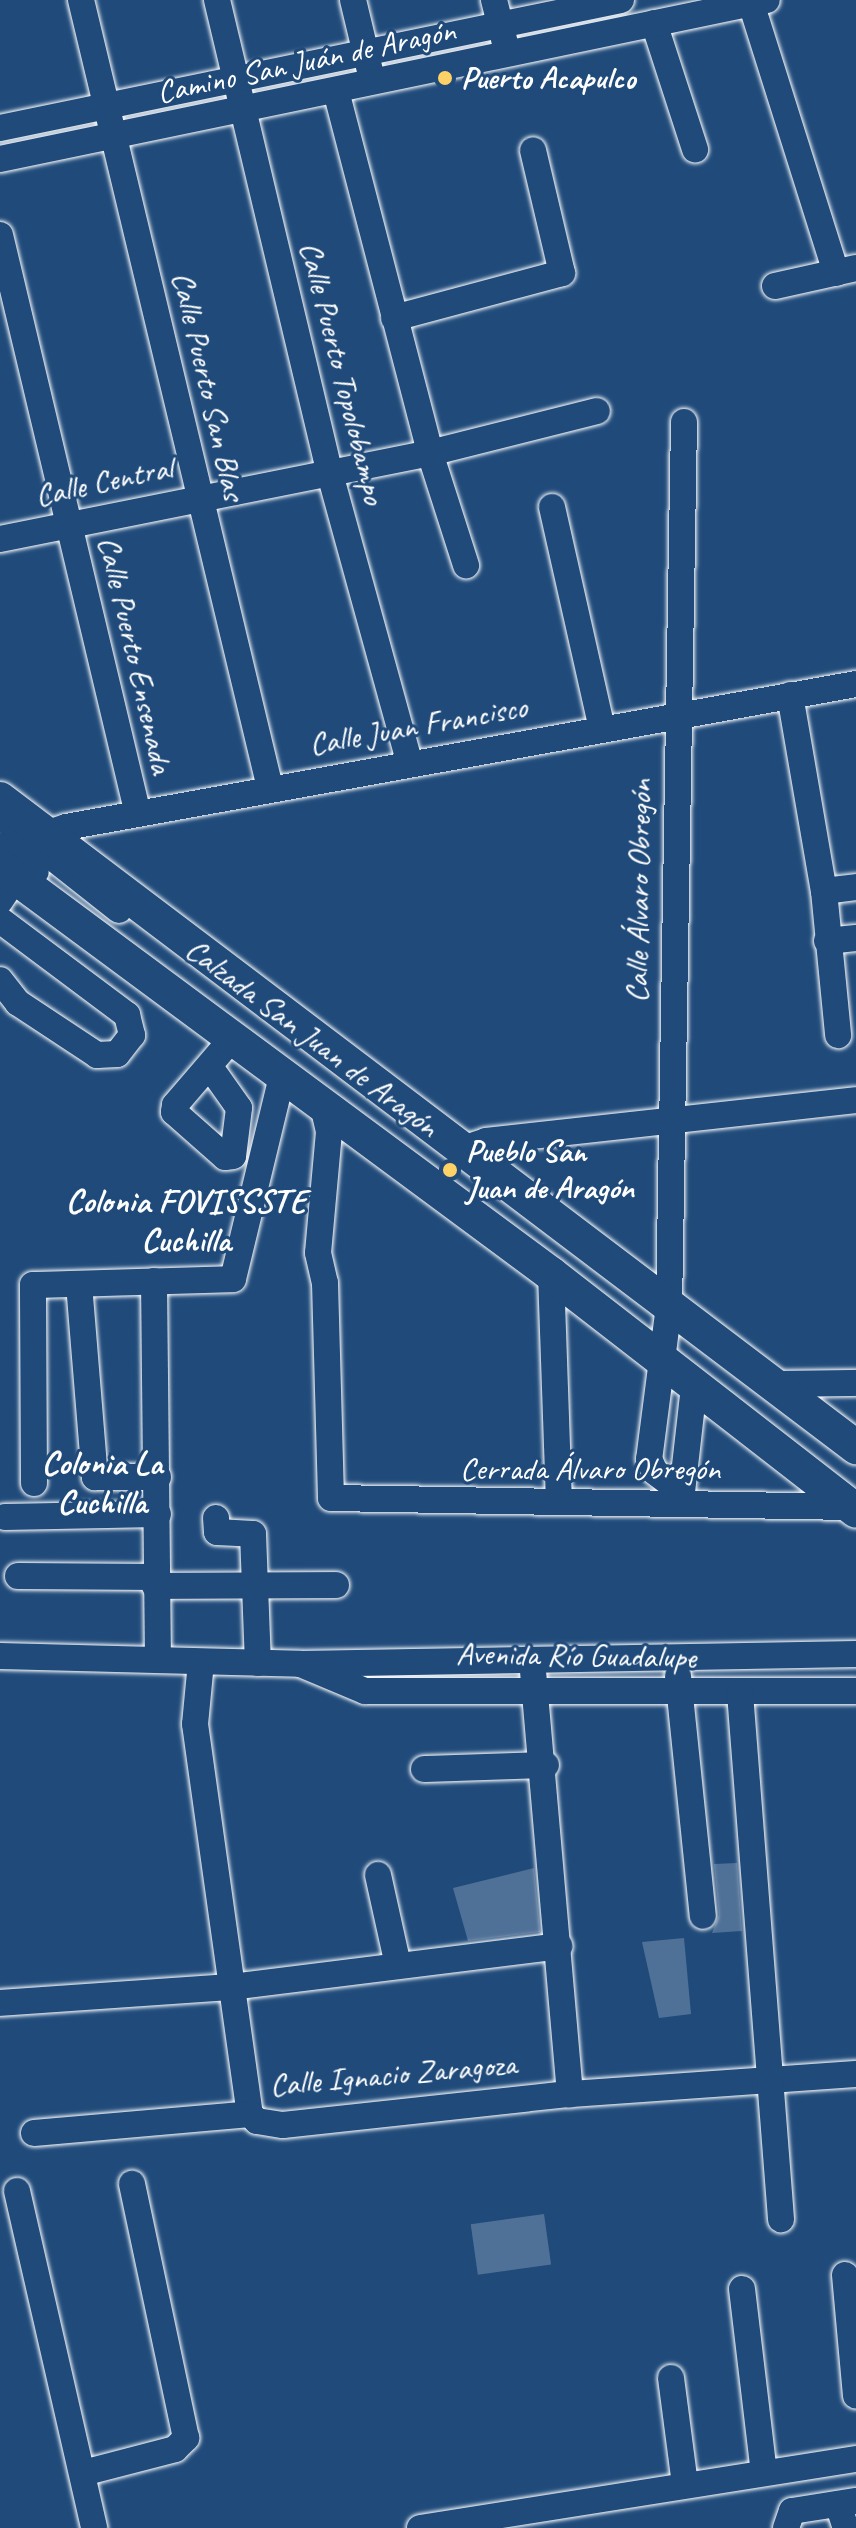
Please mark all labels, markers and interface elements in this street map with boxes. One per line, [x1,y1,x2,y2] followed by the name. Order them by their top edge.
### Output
[153,12,459,112] street label: Camino San Juán de Aragón
[461,59,634,97] place label: Puerto Acapulco
[436,69,454,87] marker: Puerto Acapulco
[291,238,393,508] street label: Calle Puerto Topolobampo
[163,268,253,504] street label: Calle Puerto San Blas
[32,449,176,515] street label: Calle Central
[89,533,181,777] street label: Calle Puerto Ensenada
[307,688,529,764] street label: Calle Juan Francisco
[618,779,660,1003] street label: Calle Álvaro Obregón
[178,930,446,1146] street label: Calzada San Juan de Aragón
[466,1133,633,1208] place label: Pueblo San Juan de Aragón
[441,1161,459,1179] marker: Pueblo San Juan de Aragón
[66,1180,306,1260] district label: Colonia FOVISSSTE Cuchilla
[41,1442,163,1522] district label: Colonia La Cuchilla
[460,1450,720,1488] street label: Cerrada Álvaro Obregón
[456,1635,696,1677] street label: Avenida Río Guadalupe
[268,2045,518,2105] street label: Calle Ignacio Zaragoza

